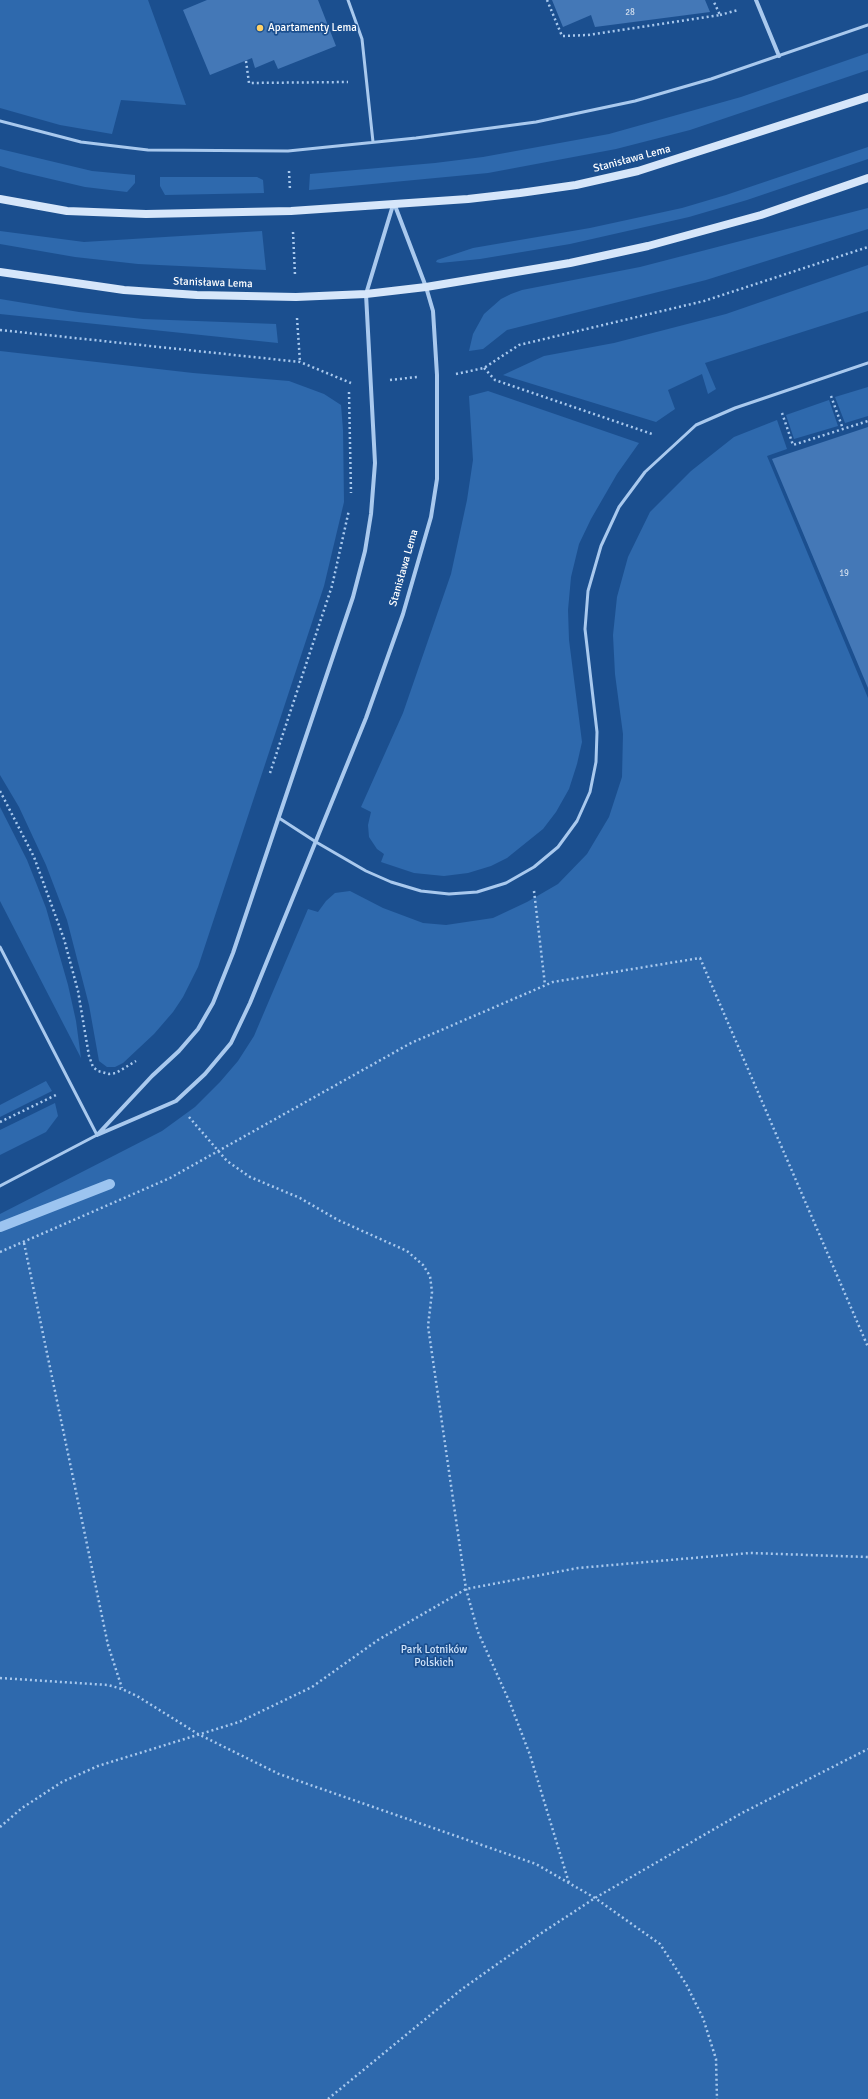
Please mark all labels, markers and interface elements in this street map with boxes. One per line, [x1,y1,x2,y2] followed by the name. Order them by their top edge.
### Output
[625,8,635,18] house number: 28
[268,21,357,35] place label: Apartamenty Lema
[255,23,265,33] marker: Apartamenty Lema
[592,142,672,176] street label: Stanisława Lema
[173,275,253,291] street label: Stanisława Lema
[387,528,421,608] street label: Stanisława Lema
[839,569,849,579] house number: 19
[401,1643,467,1669] park label: Park Lotników Polskich

